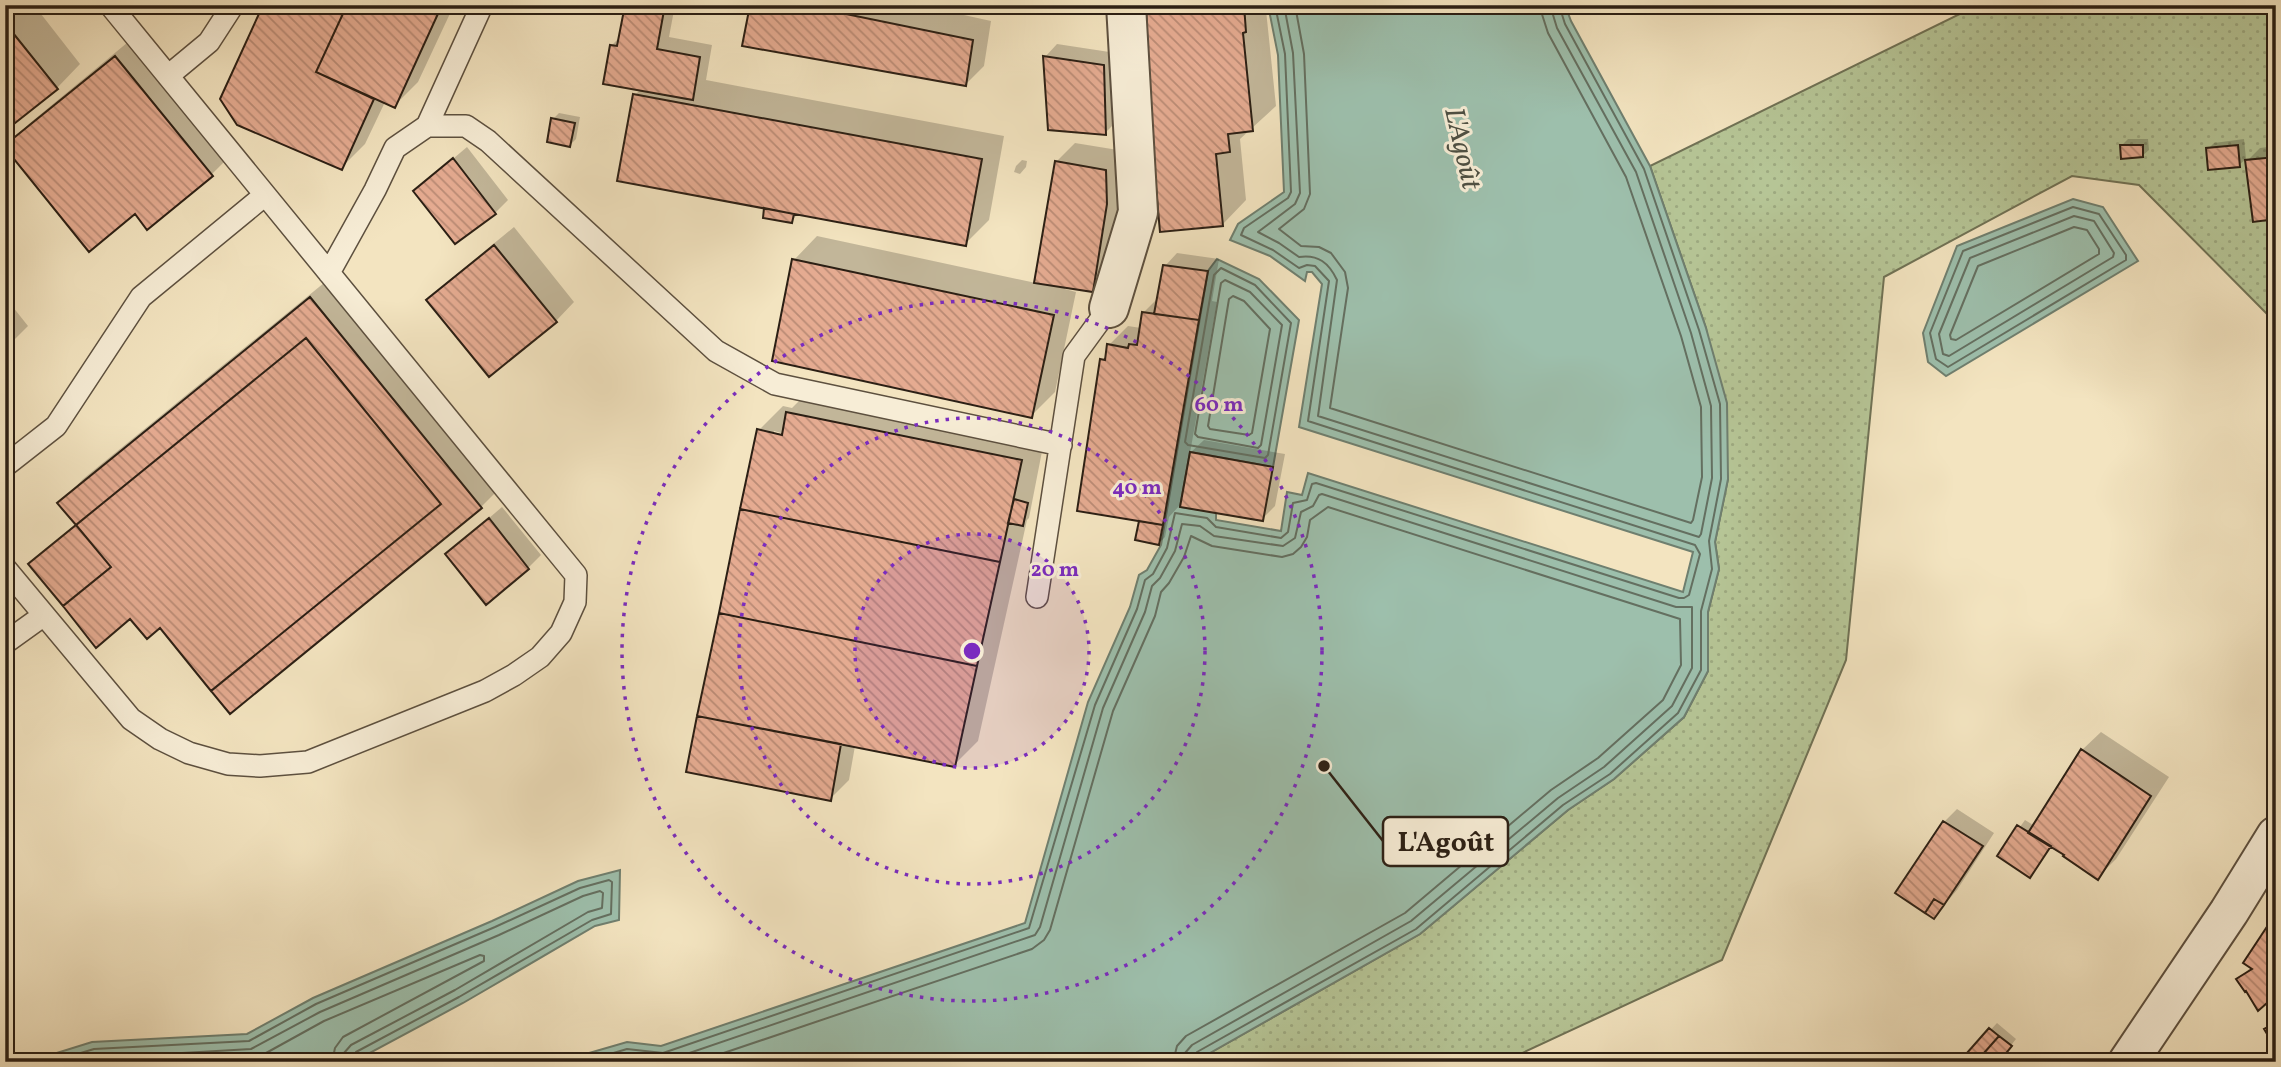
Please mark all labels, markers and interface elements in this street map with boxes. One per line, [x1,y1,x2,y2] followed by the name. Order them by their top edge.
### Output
[1433,104,1490,194] water label: L'Agoût
[1195,391,1243,420] text: 60 m
[1112,474,1162,503] text: 40 m
[1031,556,1079,585] text: 20 m
[960,639,984,663] centre of rings
[1383,817,1508,866] callout: L'Agoût
[1398,824,1494,863] text: L'Agoût

